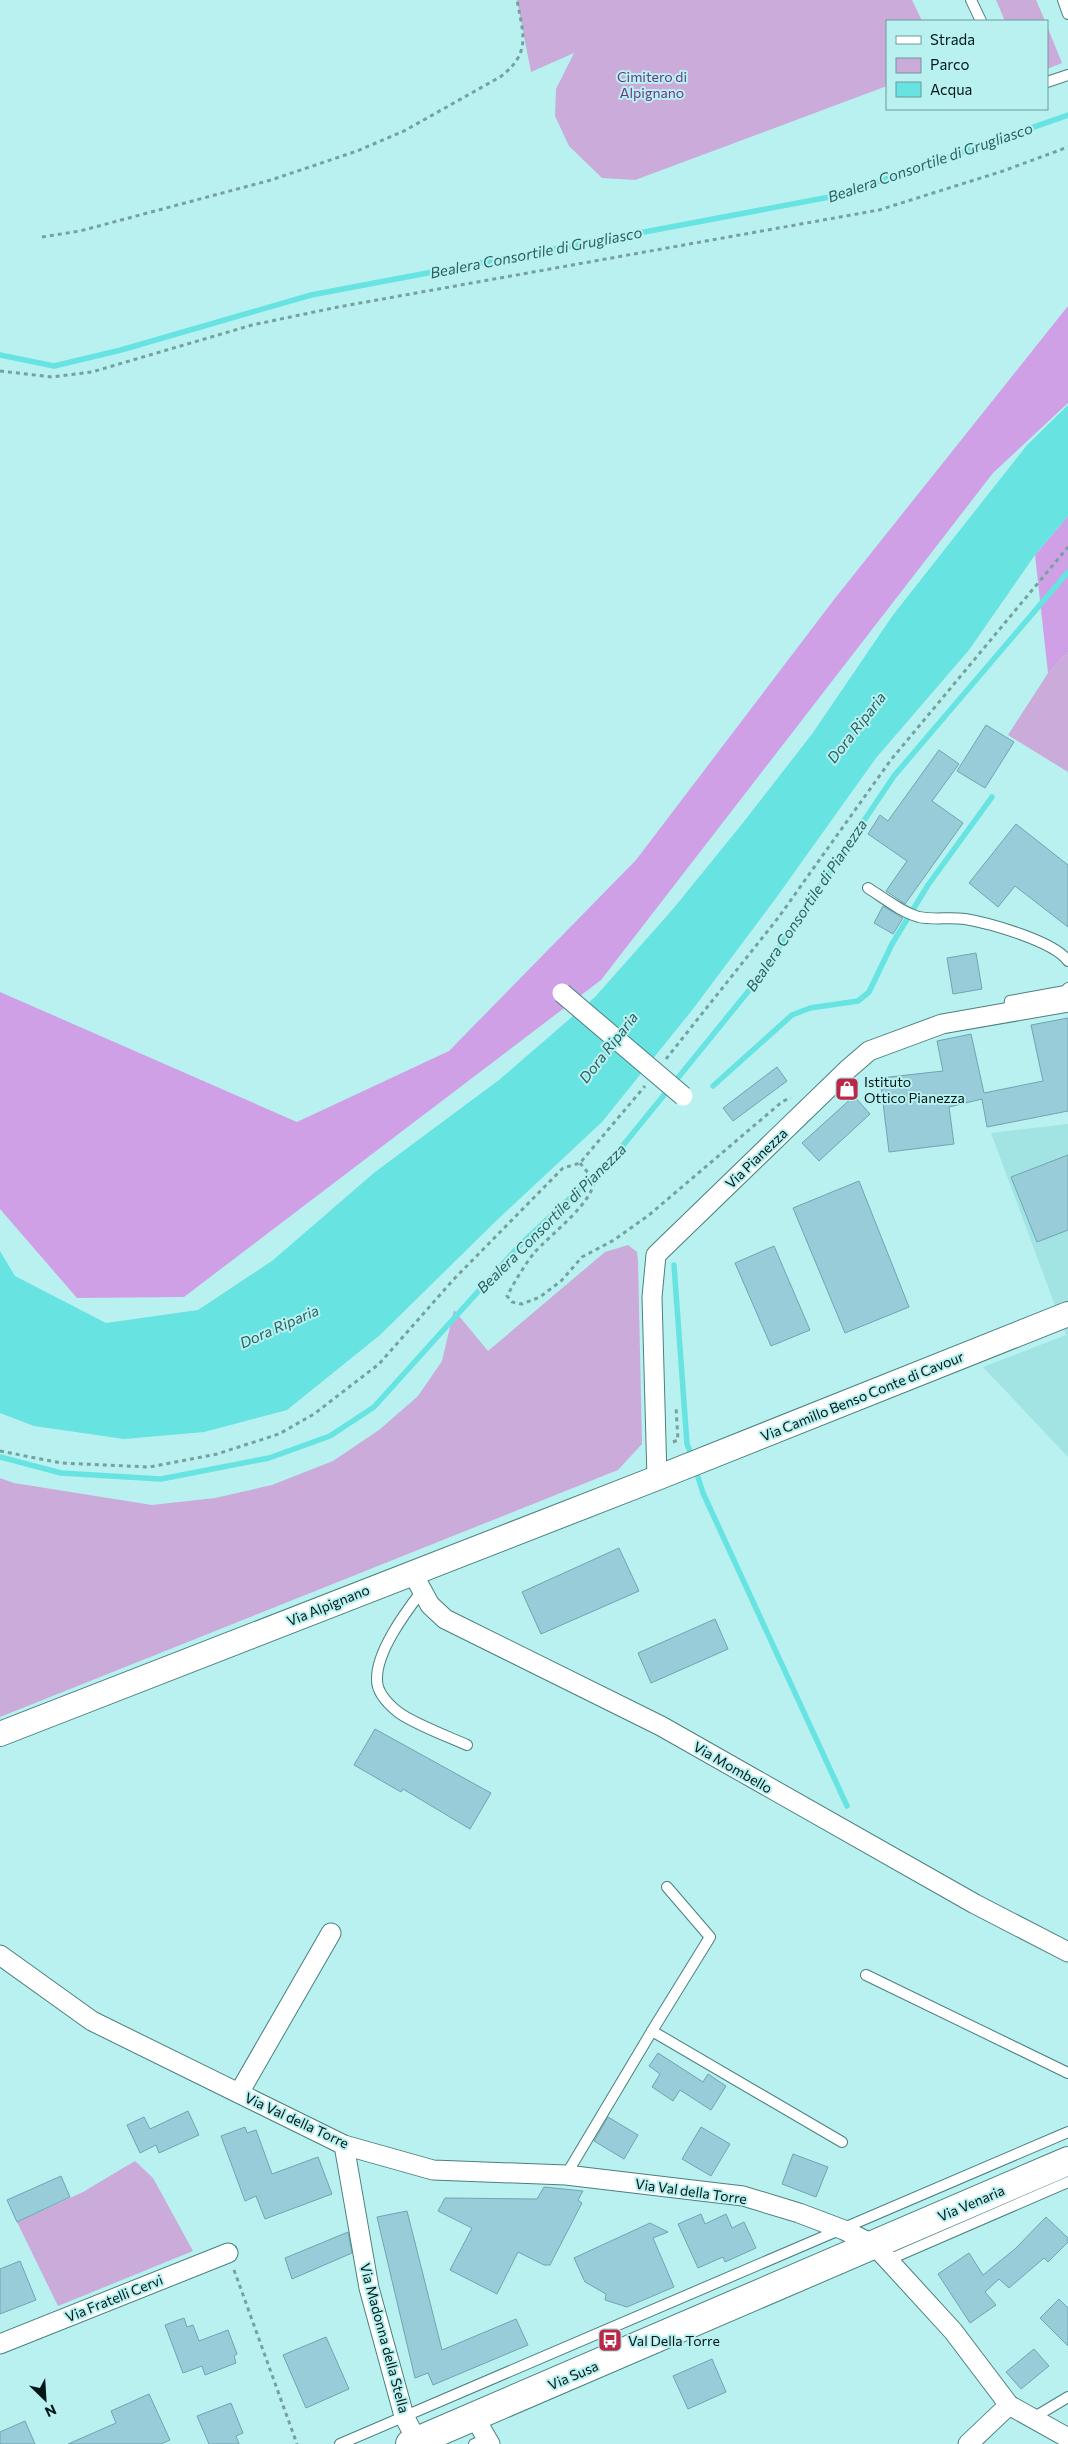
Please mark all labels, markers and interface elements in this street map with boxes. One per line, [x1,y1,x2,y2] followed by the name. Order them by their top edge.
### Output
[886,20,1048,110] legend
[930,30,975,48] text: Strada
[930,55,969,73] text: Parco
[617,68,687,101] park label: Cimitero di Alpignano
[930,80,972,98] text: Acqua
[825,118,1035,206] water label: Bealera Consortile di Grugliasco
[428,223,644,281] water label: Bealera Consortile di Grugliasco
[823,688,889,766] water label: Dora Riparia
[742,815,870,994] water label: Bealera Consortile di Pianezza
[575,1008,641,1086] water label: Dora Riparia
[864,1073,965,1106] place label: Istituto Ottico Pianezza
[834,1076,860,1102] shop icon: Istituto Ottico Pianezza
[721,1124,791,1192] street label: Via Pianezza
[473,1140,629,1296] water label: Bealera Consortile di Pianezza
[237,1300,322,1351] water label: Dora Riparia
[758,1347,966,1445] street label: Via Camillo Benso Conte di Cavour
[284,1581,372,1629] street label: Via Alpignano
[691,1738,775,1796] street label: Via Mombello
[242,2088,352,2152] street label: Via Val della Torre
[634,2175,748,2207] street label: Via Val della Torre
[935,2181,1007,2225] street label: Via Venaria
[357,2261,413,2415] street label: Via Madonna della Stella
[63,2271,165,2325] street label: Via Fratelli Cervi
[597,2327,623,2353] bus stop icon: Val Della Torre
[628,2332,720,2349] place label: Val Della Torre
[545,2357,601,2393] street label: Via Susa
[20,2374,70,2424] north arrow
[42,2401,59,2421] text: N

